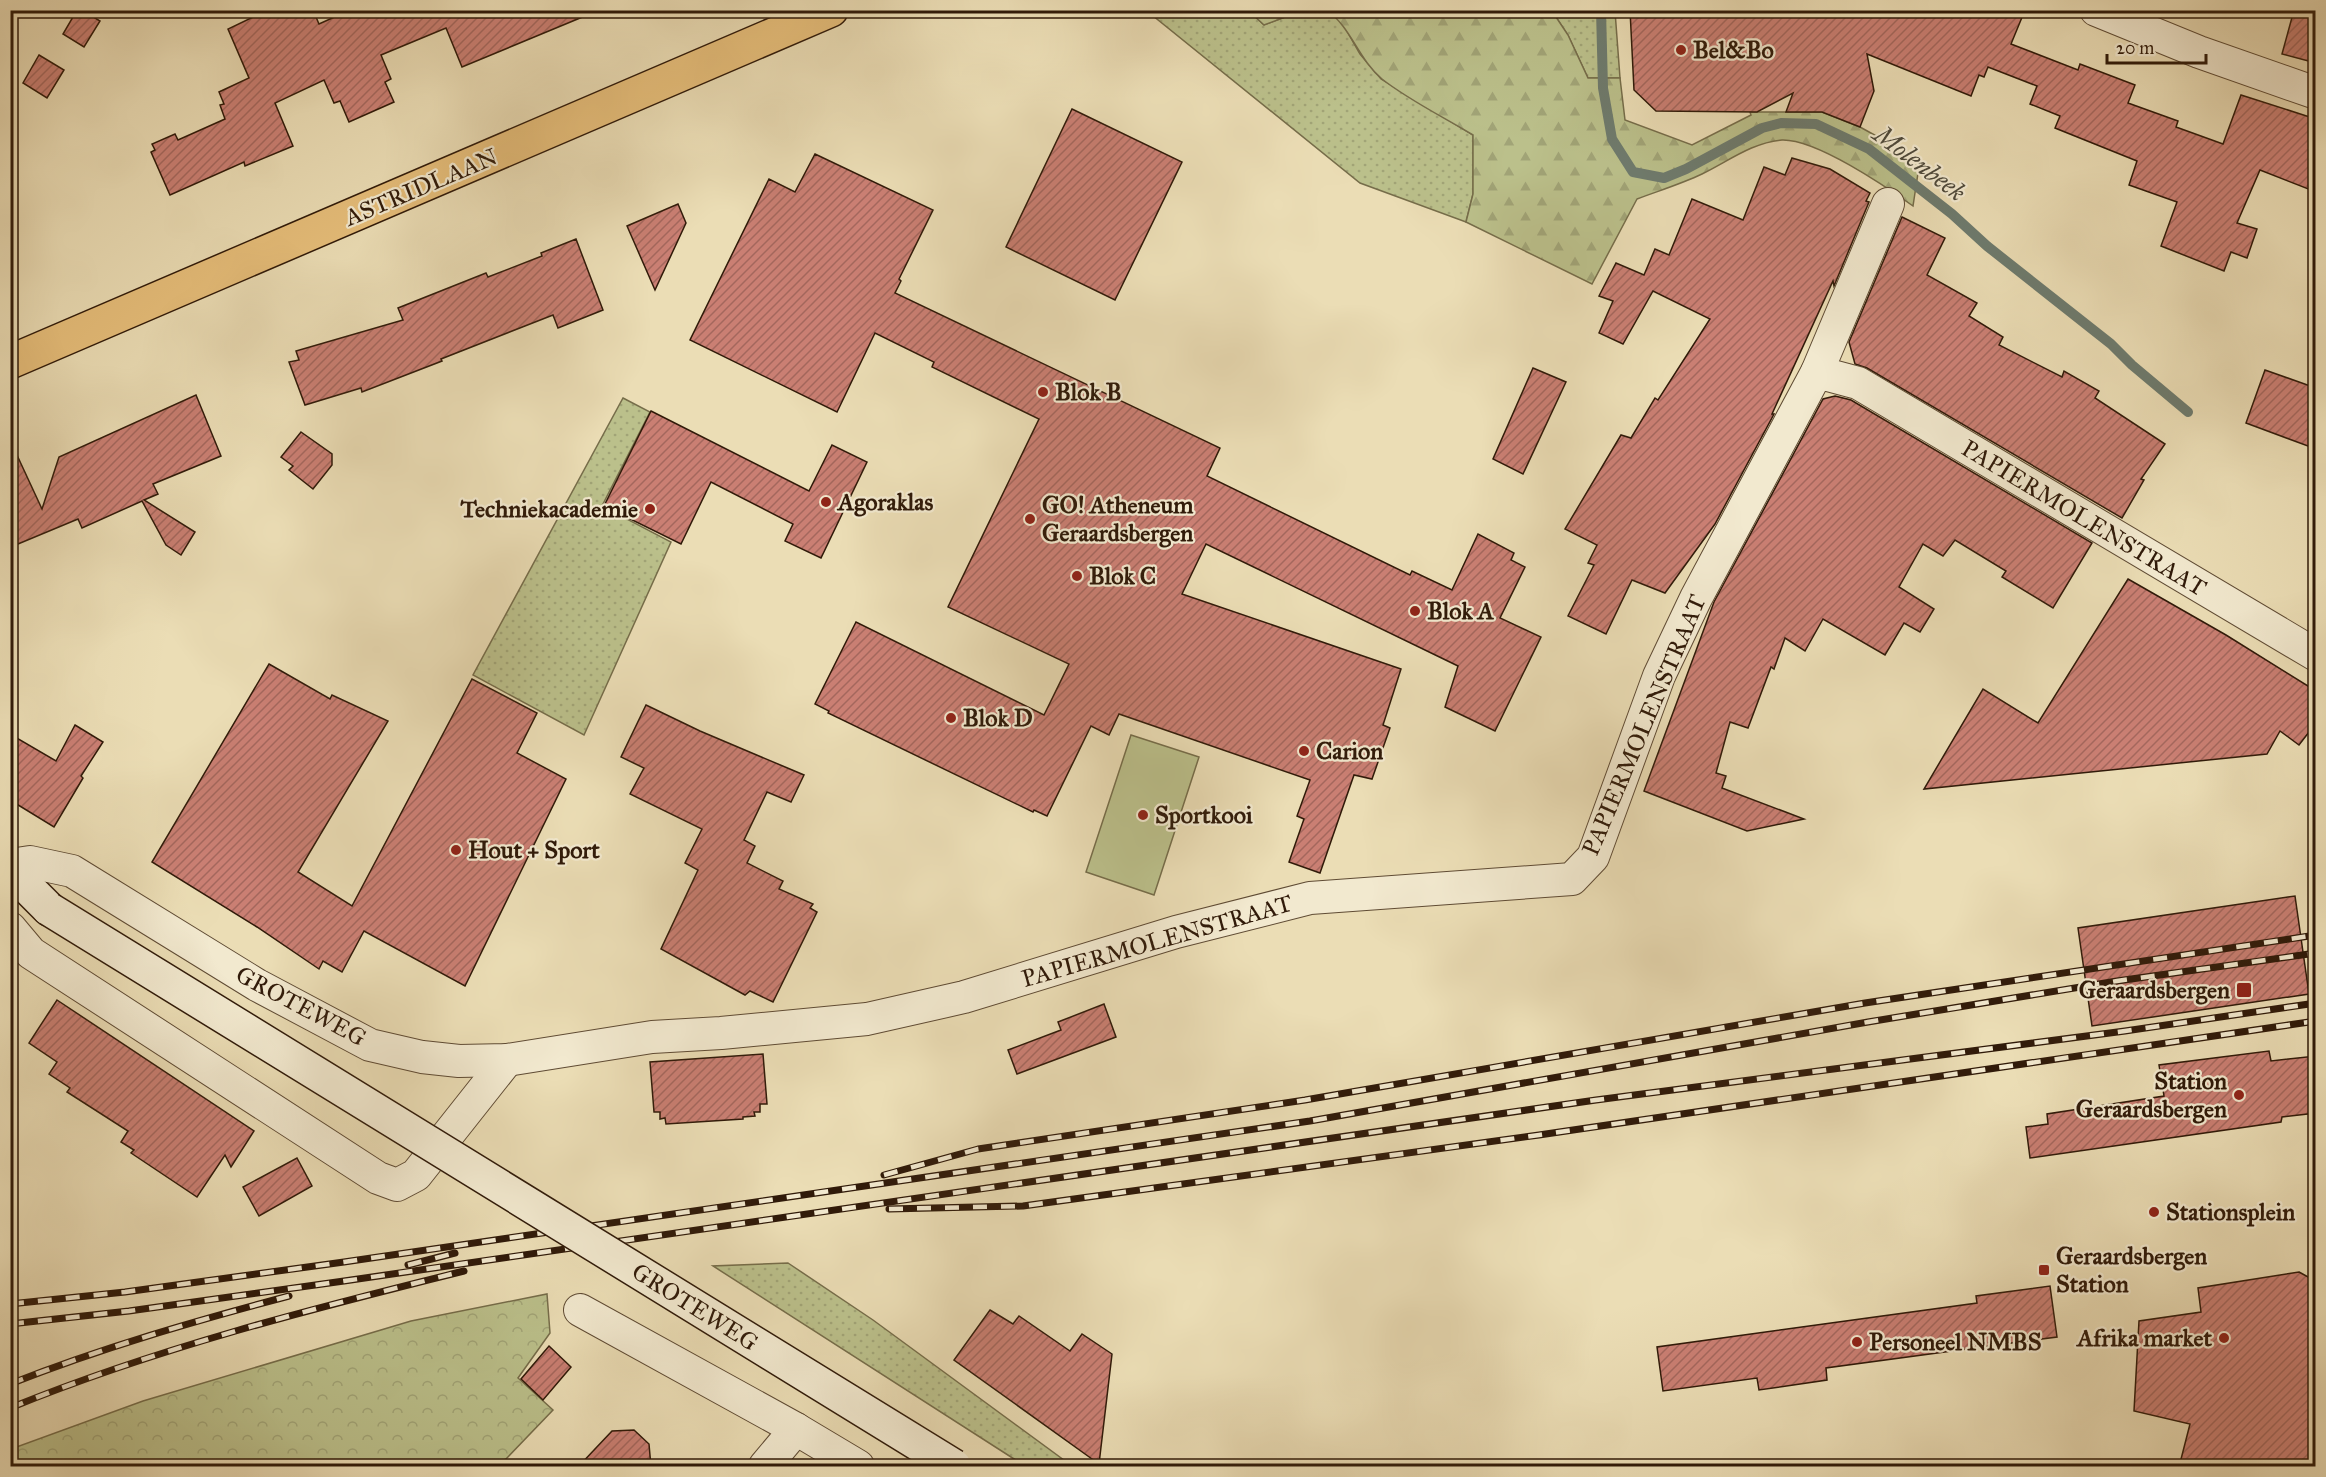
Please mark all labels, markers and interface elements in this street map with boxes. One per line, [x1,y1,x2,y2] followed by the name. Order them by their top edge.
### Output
[2107,27,2206,65] scale bar
[1693,35,1774,65] place label: Bel&Bo
[2116,37,2154,59] text: 20 m
[1674,43,1688,57] marker: Bel&Bo
[1865,116,1973,208] water label: Molenbeek
[339,141,502,233] street label: ASTRIDLAAN
[1055,377,1122,407] place label: Blok B
[1036,385,1050,399] marker: Blok B
[1956,433,2212,603] street label: PAPIERMOLENSTRAAT
[836,487,933,517] place label: Agoraklas
[1042,490,1194,548] place label: GO! Atheneum Geraardsbergen
[459,494,638,524] place label: Techniekacademie
[819,495,833,509] marker: Agoraklas
[643,502,657,516] marker: Techniekacademie
[1023,512,1037,526] marker: GO! Atheneum Geraardsbergen
[1089,561,1156,591] place label: Blok C
[1070,569,1084,583] marker: Blok C
[1575,590,1713,860] street label: PAPIERMOLENSTRAAT
[1427,596,1495,626] place label: Blok A
[1408,604,1422,618] marker: Blok A
[963,703,1033,733] place label: Blok D
[944,711,958,725] marker: Blok D
[1316,736,1383,766] place label: Carion
[1297,744,1311,758] marker: Carion
[1155,800,1253,830] place label: Sportkooi
[1136,808,1150,822] marker: Sportkooi
[468,835,600,865] place label: Hout + Sport
[449,843,463,857] marker: Hout + Sport
[1018,888,1296,994] street label: PAPIERMOLENSTRAAT
[231,959,371,1053] street label: GROTEWEG
[2079,975,2230,1005] place label: Geraardsbergen
[2235,981,2253,999] marker: Geraardsbergen
[2076,1066,2227,1124] place label: Station Geraardsbergen
[2232,1088,2246,1102] marker: Station Geraardsbergen
[2166,1197,2295,1227] place label: Stationsplein
[2147,1205,2161,1219] marker: Stationsplein
[2056,1241,2207,1299] place label: Geraardsbergen Station
[626,1256,764,1358] street label: GROTEWEG
[2037,1263,2051,1277] marker: Geraardsbergen Station
[2075,1323,2213,1353] place label: Afrika market
[1869,1327,2042,1357] place label: Personeel NMBS
[2217,1331,2231,1345] marker: Afrika market
[1850,1335,1864,1349] marker: Personeel NMBS

